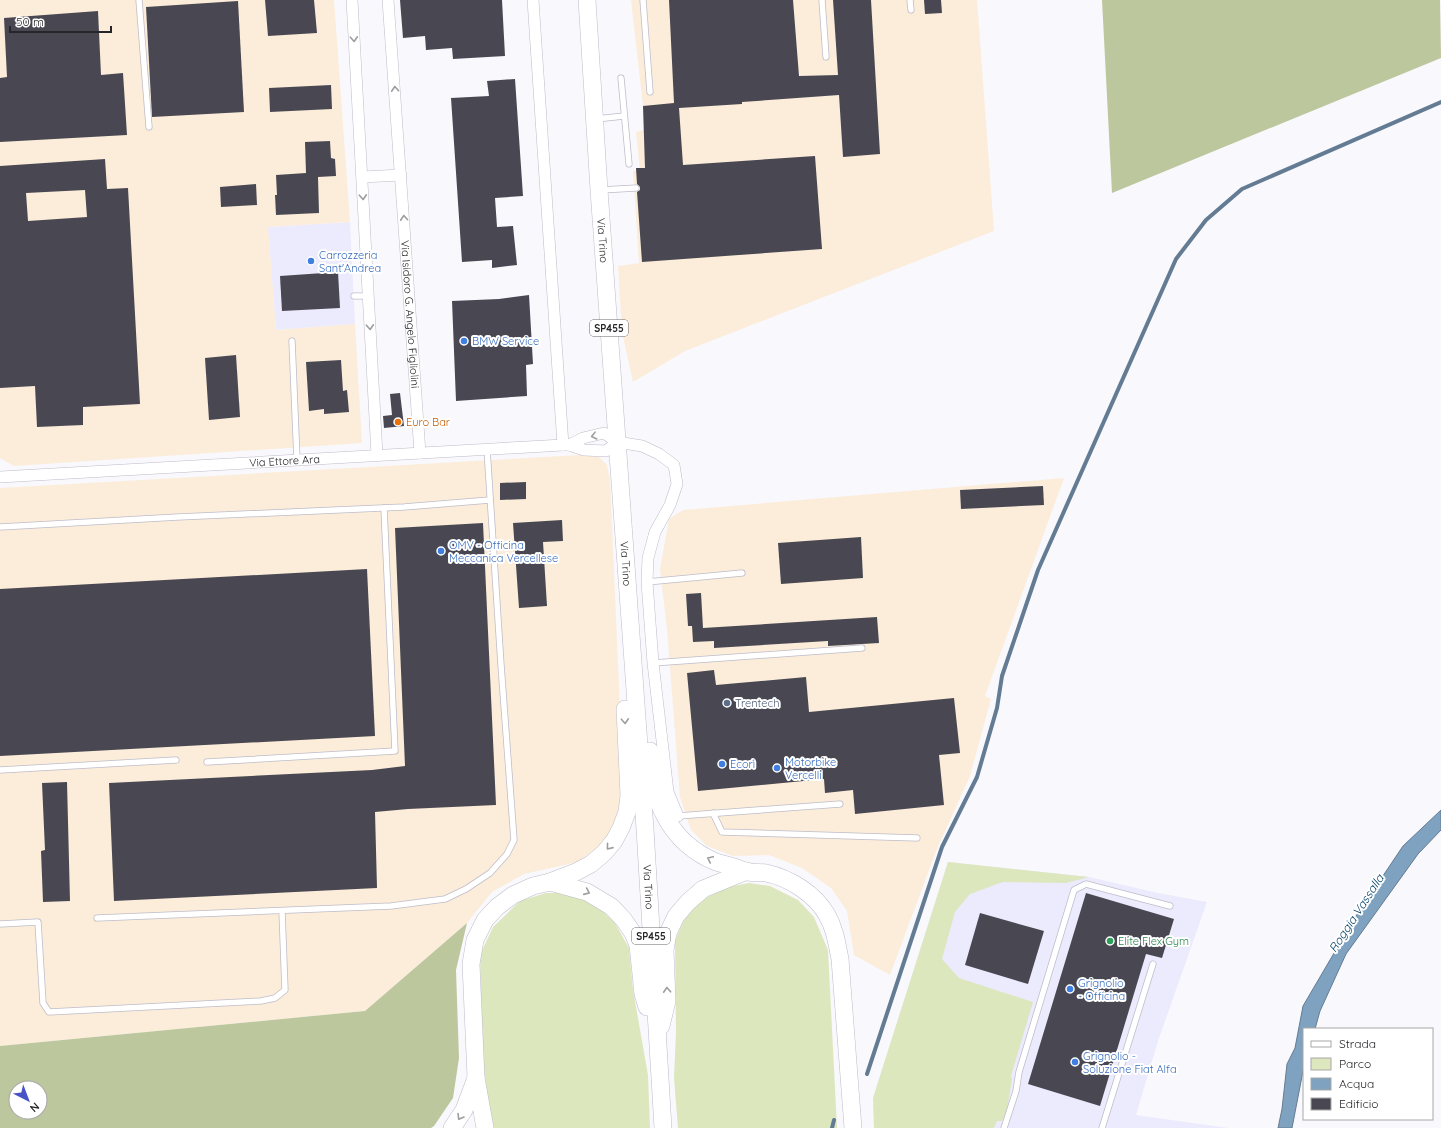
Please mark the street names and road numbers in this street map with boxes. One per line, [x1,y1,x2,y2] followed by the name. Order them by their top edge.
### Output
[594,218,611,264] street label: Via Trino
[398,240,422,389] street label: Via Isidoro G. Angelo Figliolini
[590,320,628,336] road number: SP455
[249,452,320,470] street label: Via Ettore Ara
[617,541,635,587] street label: Via Trino
[640,864,657,910] street label: Via Trino
[632,928,670,944] road number: SP455

